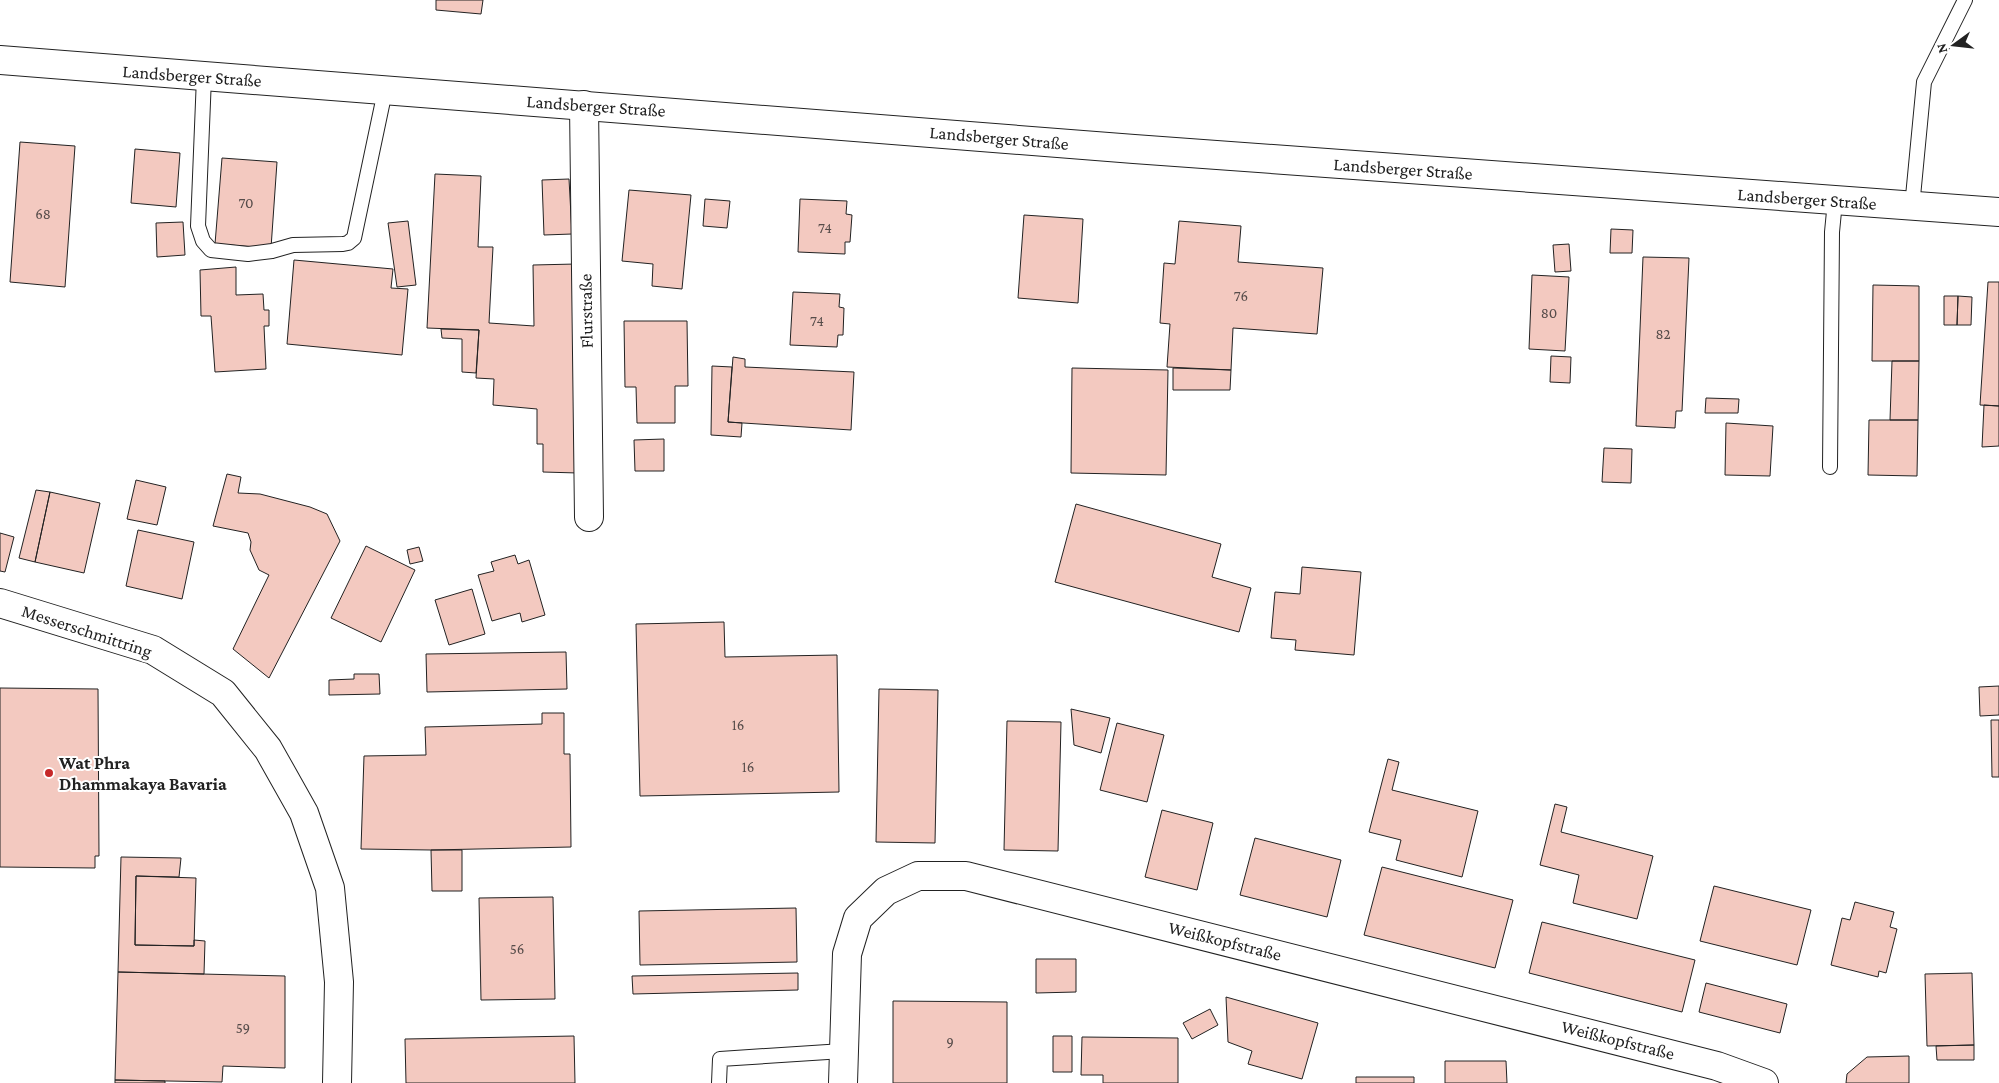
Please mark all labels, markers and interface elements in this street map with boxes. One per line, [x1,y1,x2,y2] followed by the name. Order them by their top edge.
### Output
[1929,20,1979,70] north arrow
[1932,41,1950,55] text: N
[122,61,262,91] street label: Landsberger Straße
[526,91,666,121] street label: Landsberger Straße
[929,122,1070,154] street label: Landsberger Straße
[1333,154,1473,184] street label: Landsberger Straße
[1737,184,1877,214] street label: Landsberger Straße
[238,195,254,211] house number: 70
[35,206,51,222] house number: 68
[818,220,832,236] house number: 74
[575,273,597,349] street label: Flurstraße
[1234,288,1248,304] house number: 76
[1541,305,1557,321] house number: 80
[810,313,824,329] house number: 74
[1655,326,1671,342] house number: 82
[19,600,155,662] street label: Messerschmittring
[732,717,744,733] house number: 16
[58,753,227,794] place label: Wat Phra Dhammakaya Bavaria
[742,759,754,775] house number: 16
[43,767,55,779] marker: Wat Phra Dhammakaya Bavaria
[1166,917,1284,965] street label: Weißkopfstraße
[510,941,524,957] house number: 56
[1559,1016,1677,1064] street label: Weißkopfstraße
[236,1020,250,1036] house number: 59
[946,1034,954,1050] house number: 9

